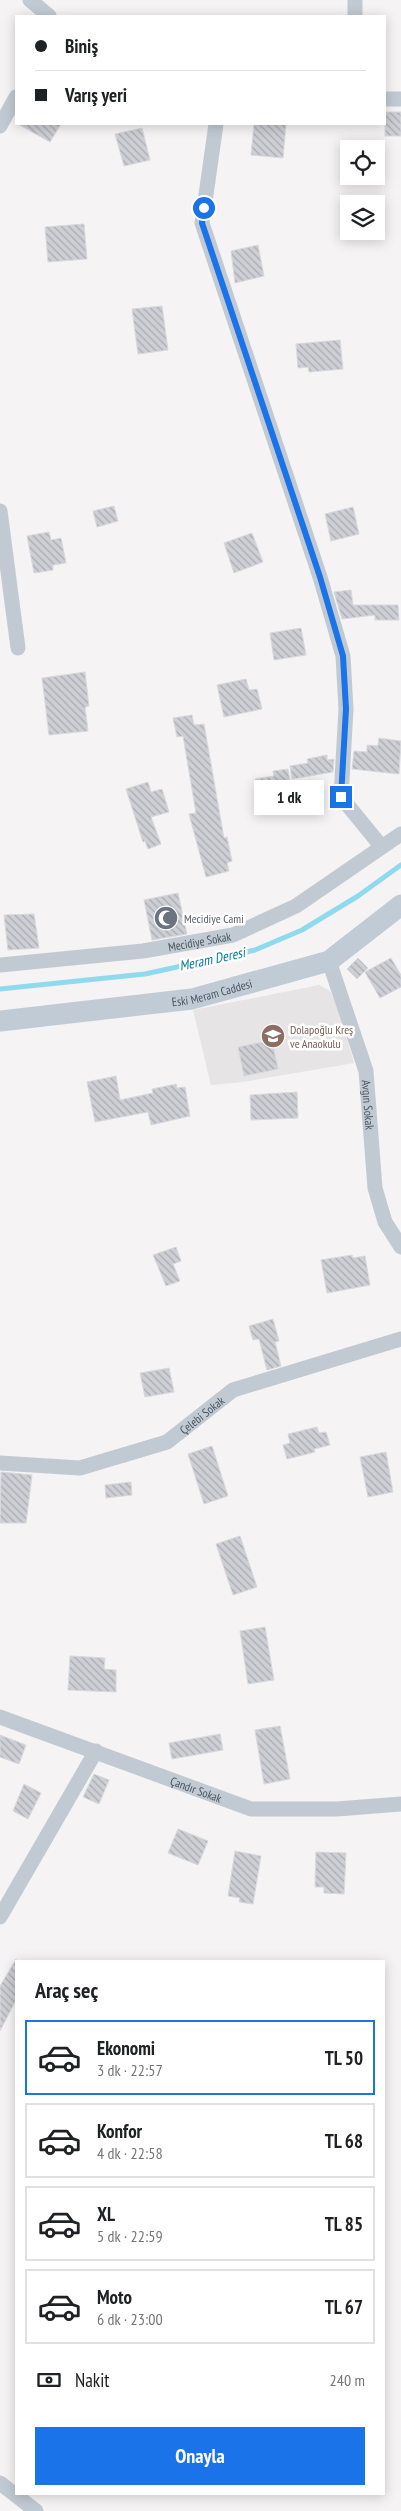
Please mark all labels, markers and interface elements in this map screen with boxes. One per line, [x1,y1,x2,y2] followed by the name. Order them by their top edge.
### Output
[65,34,98,58] text: Biniş
[65,83,127,107] text: Varış yeri
[340,140,385,240] map controls
[340,140,385,185] button: locate
[340,195,385,240] button: layers
[193,197,215,219] route start
[254,780,324,814] callout: 1 dk
[330,786,352,808] route end
[277,787,301,807] text: 1 dk
[153,905,179,931] mosque icon: Mecidiye Cami
[184,911,244,926] place label: Mecidiye Cami
[167,928,232,954] street label: Mecidiye Sokak
[177,943,248,975] water label: Meram Deresi
[171,975,254,1009] street label: Eski Meram Caddesi
[290,1022,353,1051] place label: Dolapoğlu Kreş ve Anaokulu
[260,1023,286,1049] school or university icon: Dolapoğlu Kreş ve Anaokulu
[359,1079,378,1131] street label: Avgın Sokak
[176,1392,227,1437] street label: Çelebi Sokak
[169,1773,224,1805] street label: Çandır Sokak
[35,1976,98,2004] text: Araç seç
[37,2035,82,2080] icon: car
[97,2036,155,2060] text: Ekonomi
[325,2046,363,2070] text: TL 50
[97,2060,163,2080] text: 3 dk · 22:57
[37,2118,82,2163] icon: car
[97,2119,142,2143] text: Konfor
[325,2129,363,2153] text: TL 68
[97,2143,163,2163] text: 4 dk · 22:58
[37,2201,82,2246] icon: car
[97,2202,115,2226] text: XL
[325,2212,363,2236] text: TL 85
[97,2226,163,2246] text: 5 dk · 22:59
[37,2284,82,2329] icon: car
[97,2285,132,2309] text: Moto
[325,2295,363,2319] text: TL 67
[97,2309,163,2329] text: 6 dk · 23:00
[35,2366,63,2394] icon: cash
[75,2368,110,2392] text: Nakit
[330,2370,365,2390] text: 240 m
[35,2427,365,2485] button: Onayla

